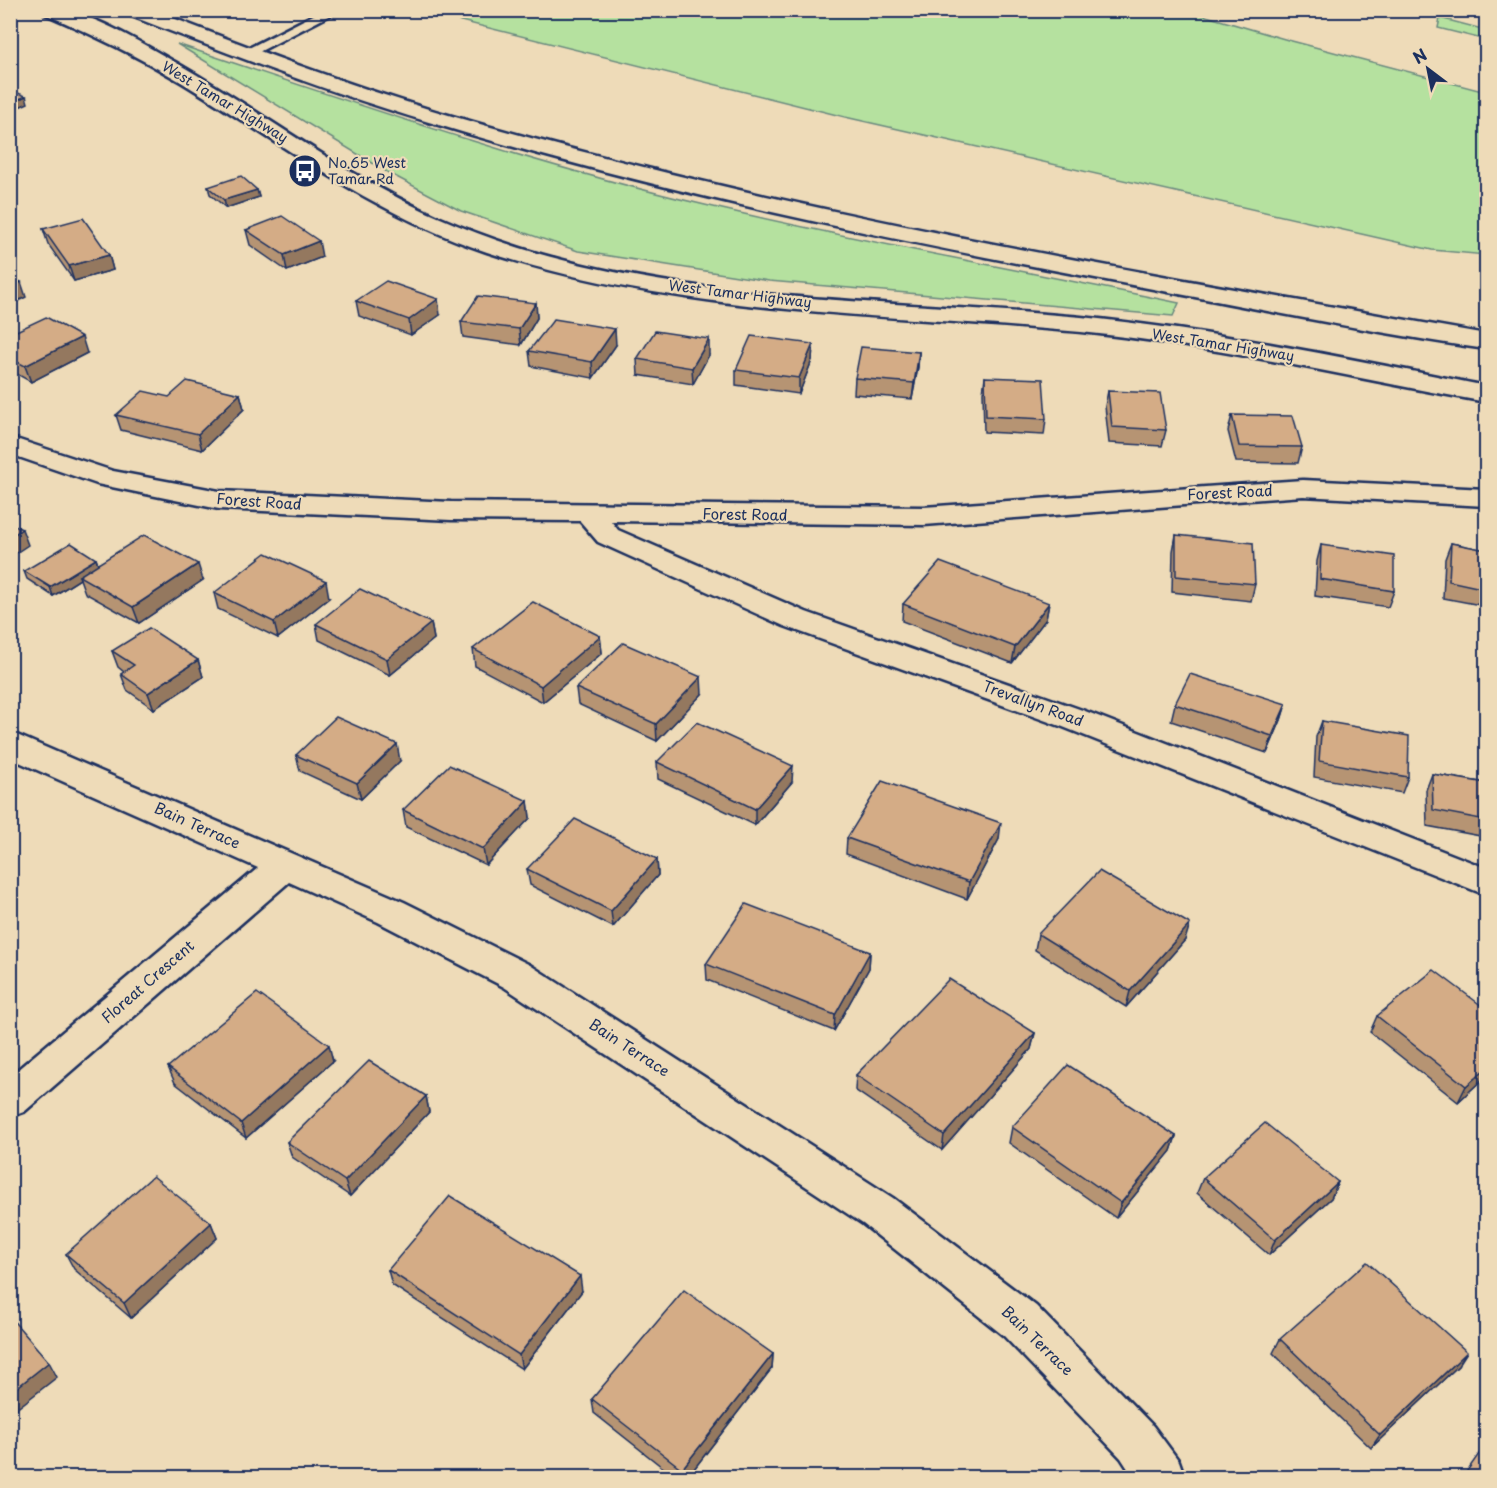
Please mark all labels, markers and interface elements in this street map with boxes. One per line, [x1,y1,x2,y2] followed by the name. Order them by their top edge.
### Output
[1398,39,1458,99] north arrow
[1408,42,1431,69] text: N
[158,56,292,148] street label: West Tamar Highway
[328,152,406,189] place label: No.65 West Tamar Rd
[287,153,323,189] bus stop icon: No.65 West Tamar Rd
[667,274,813,313] street label: West Tamar Highway
[1150,323,1296,366] street label: West Tamar Highway
[1187,478,1273,505] street label: Forest Road
[216,486,303,515] street label: Forest Road
[702,501,788,526] street label: Forest Road
[980,674,1087,732] street label: Trevallyn Road
[151,795,244,854] street label: Bain Terrace
[95,934,199,1028] street label: Floreat Crescent
[585,1012,675,1081] street label: Bain Terrace
[997,1300,1079,1380] street label: Bain Terrace

